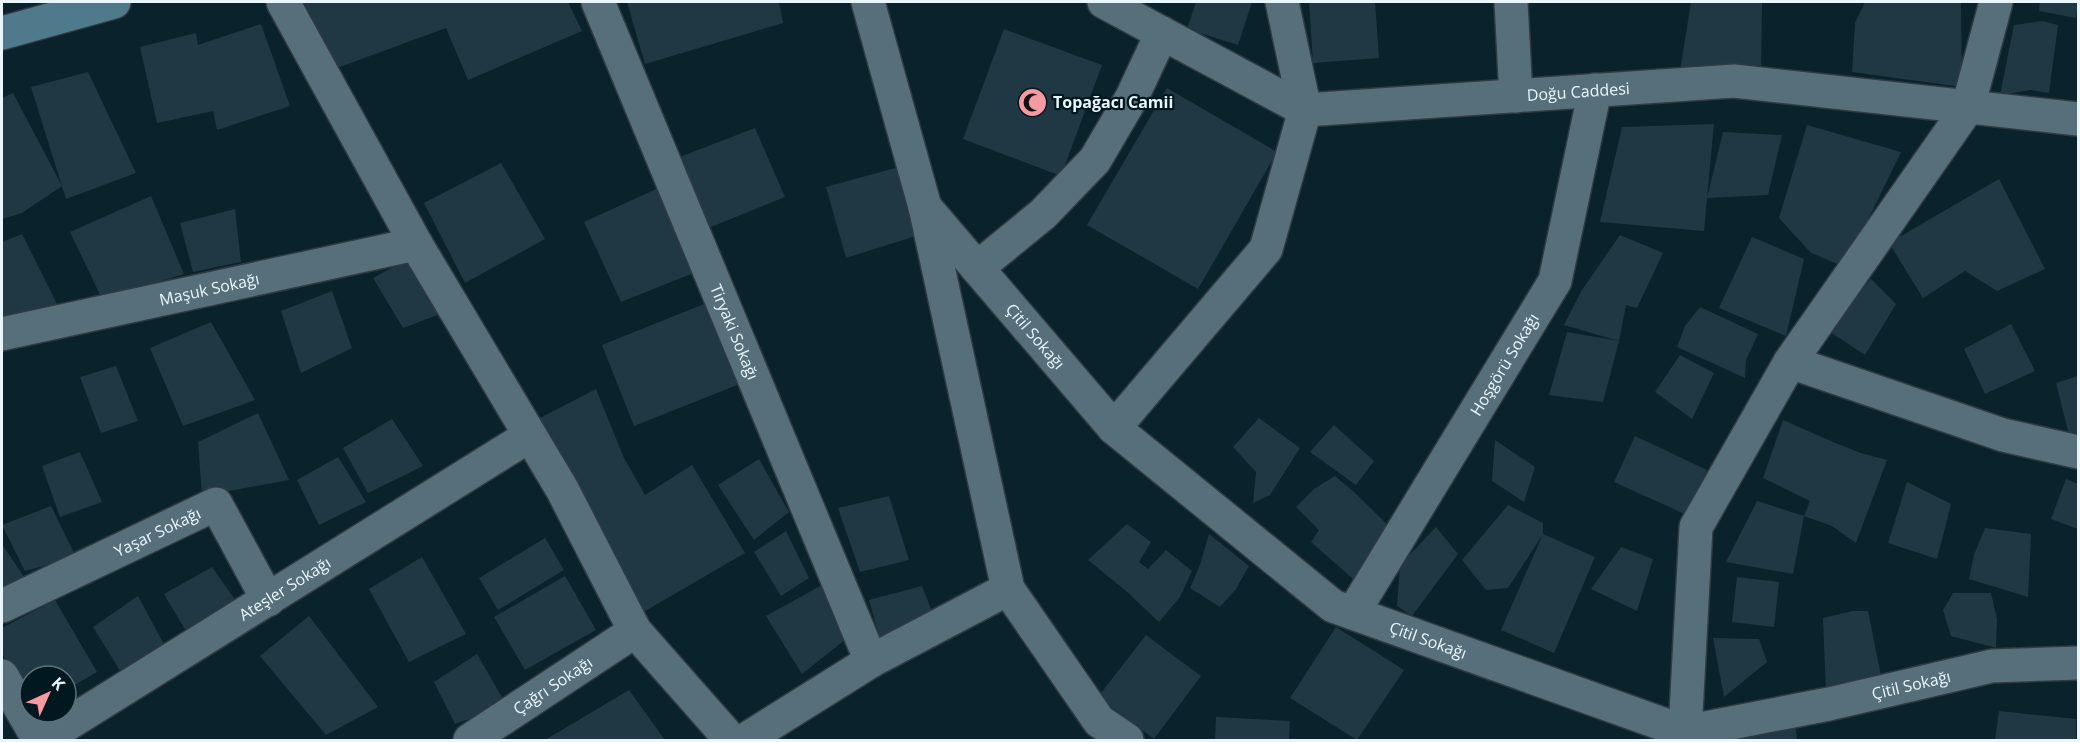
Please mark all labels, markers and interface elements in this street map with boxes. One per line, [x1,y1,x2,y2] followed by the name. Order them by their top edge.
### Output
[1526,77,1630,106] street label: Doğu Caddesi
[1016,86,1048,118] mosque icon: Topağacı Camii
[1053,91,1173,113] place label: Topağacı Camii
[157,267,261,311] street label: Maşuk Sokağı
[705,281,764,383] street label: Tiryaki Sokağı
[1001,298,1070,374] street label: Çitil Sokağı
[1465,309,1544,420] street label: Hoşgörü Sokağı
[110,502,204,562] street label: Yaşar Sokağı
[234,552,335,626] street label: Ateşler Sokağı
[1386,616,1470,664] street label: Çitil Sokağı
[509,651,597,720] street label: Çağrı Sokağı
[18,664,78,724] north arrow
[1870,665,1953,705] street label: Çitil Sokağı
[47,672,70,695] text: K

